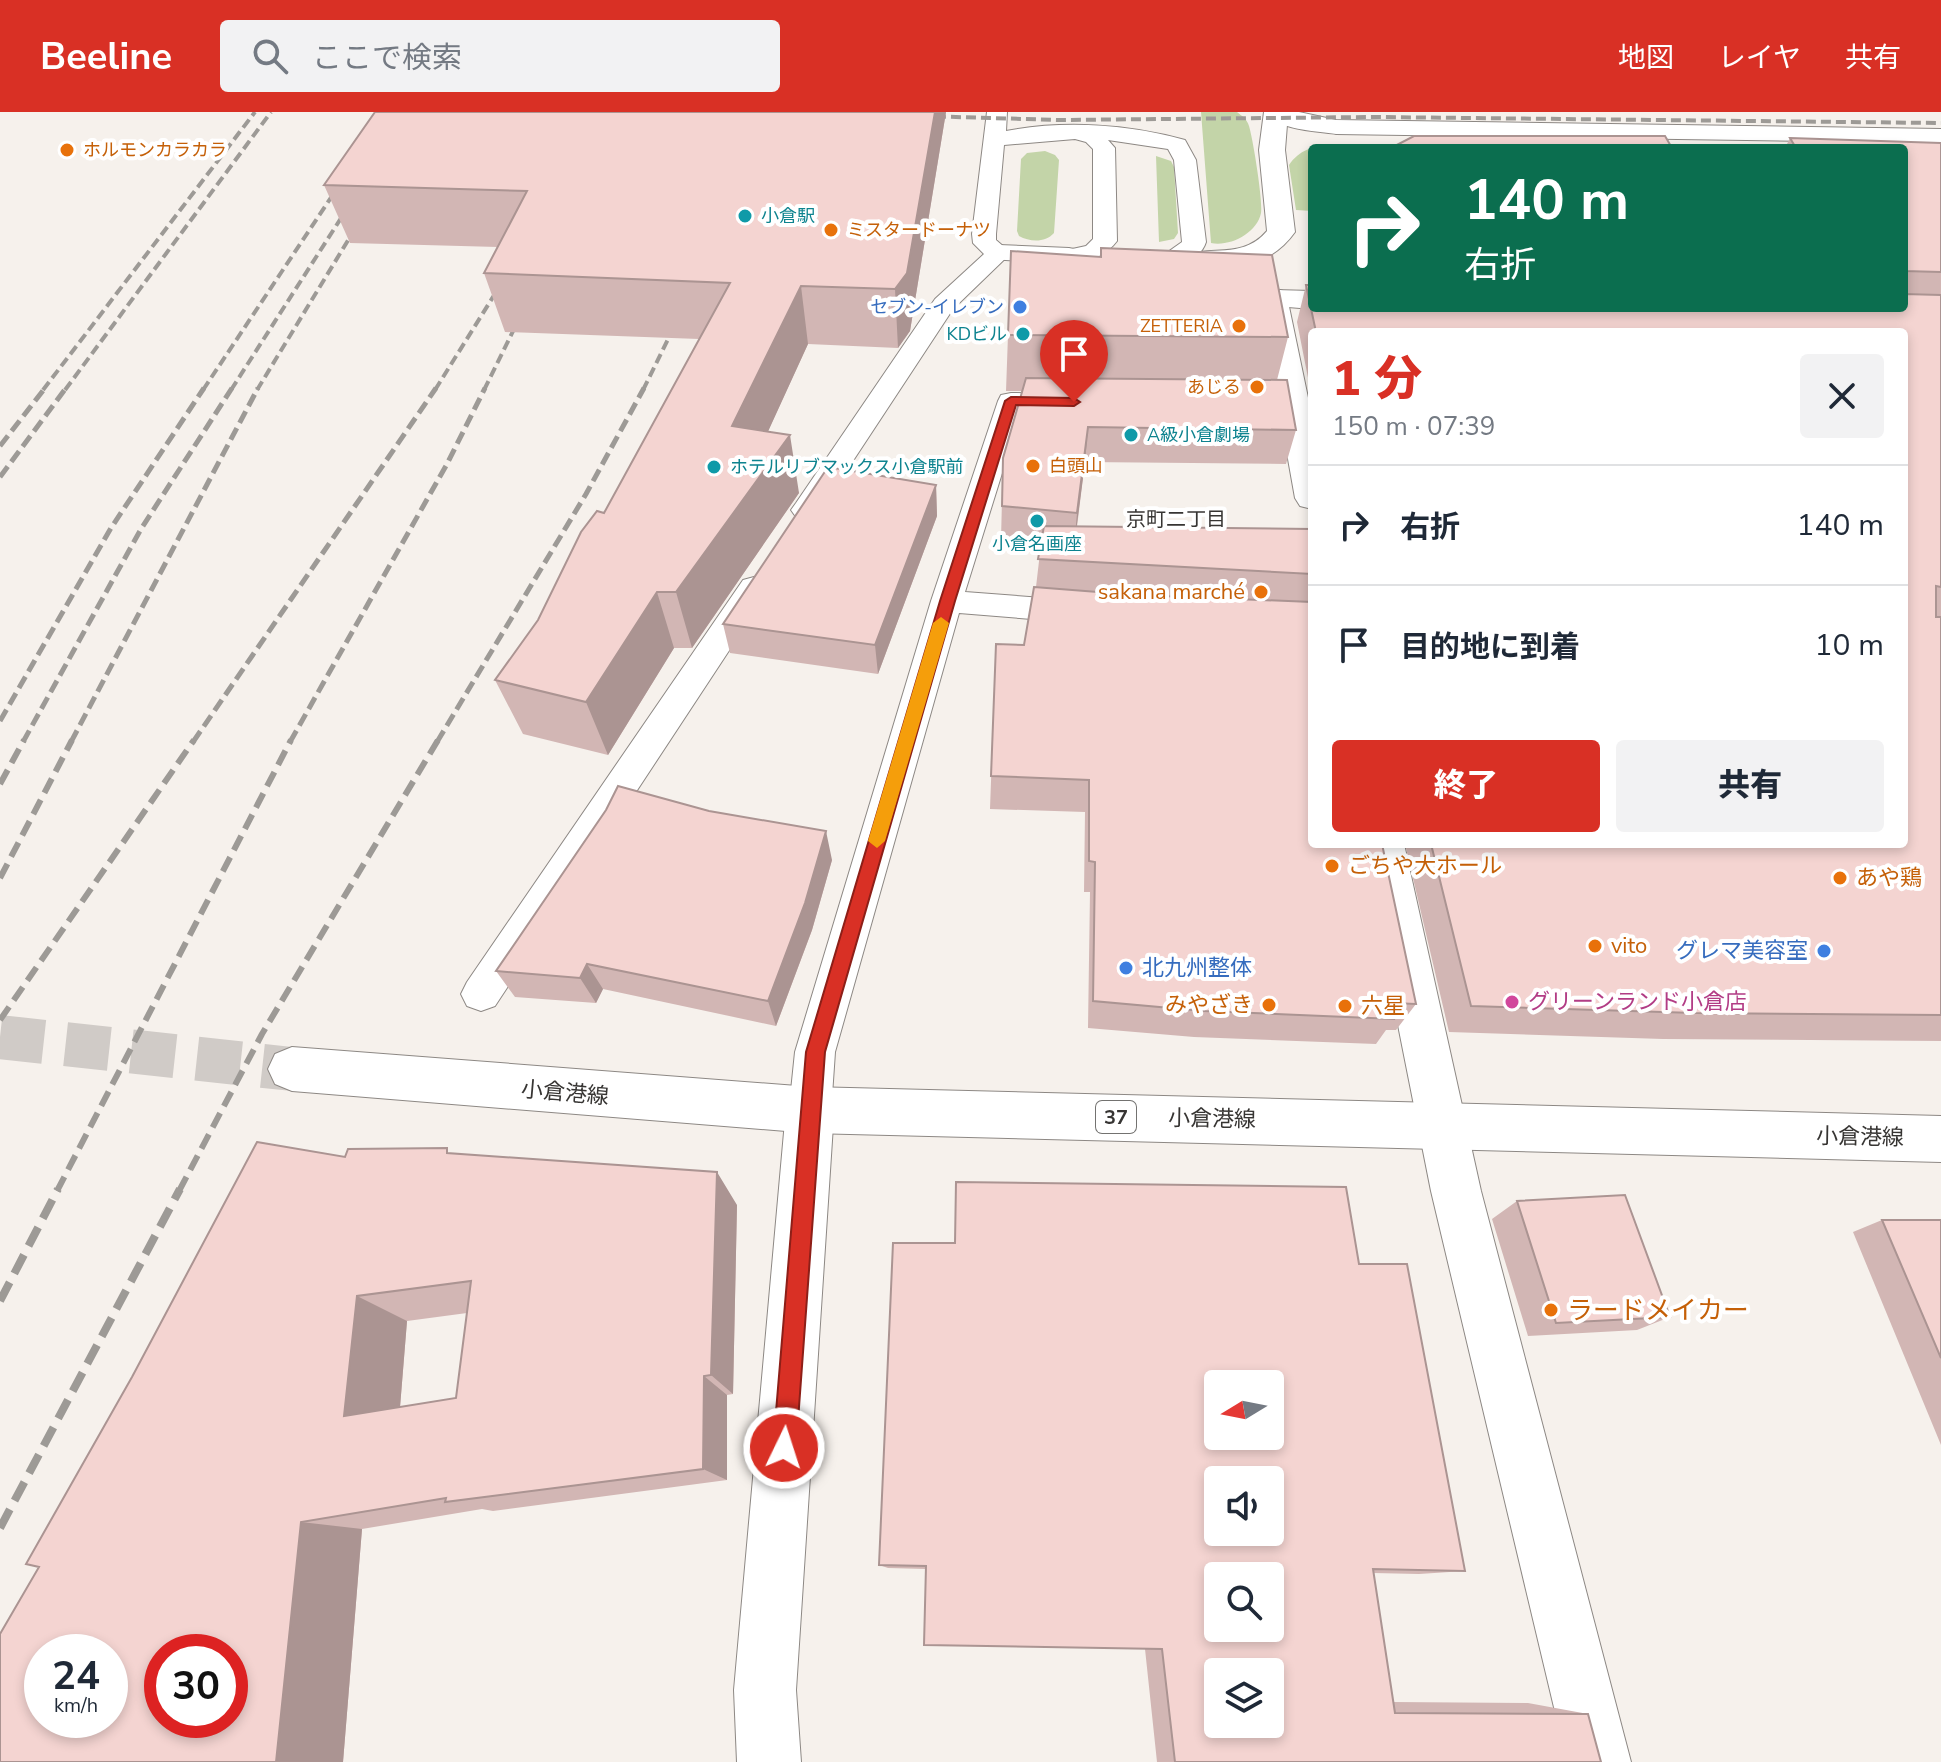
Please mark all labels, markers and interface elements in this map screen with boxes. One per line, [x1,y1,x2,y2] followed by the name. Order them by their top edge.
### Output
[220,20,780,92] search box
[40,31,172,82] text: Beeline
[248,34,292,78] icon: search
[312,38,462,79] text: ここで検索
[1618,39,1674,77] text: 地図
[1718,39,1801,77] text: レイヤ
[1845,39,1901,77] text: 共有
[83,138,227,162] place label: ホルモンカラカラ
[58,141,76,159] marker: ホルモンカラカラ
[1464,162,1629,239] text: 140 m
[1332,176,1436,280] icon: right
[761,204,815,228] place label: 小倉駅
[736,207,754,225] marker: 小倉駅
[847,218,991,242] place label: ミスタードーナツ
[822,221,840,239] marker: ミスタードーナツ
[1464,241,1536,290] text: 右折
[870,295,1004,319] place label: セブン-イレブン
[1011,298,1029,316] marker: セブン-イレブン
[1140,314,1223,338] place label: ZETTERIA
[1230,317,1248,335] marker: ZETTERIA
[1040,320,1108,402] pin
[946,322,1007,346] place label: KDビル
[1014,325,1032,343] marker: KDビル
[1052,332,1096,376] icon: arrive
[1332,346,1422,412] text: 1 分
[1800,354,1884,438] button: close
[1187,375,1241,399] place label: あじる
[1248,378,1266,396] marker: あじる
[1332,409,1495,444] text: 150 m · 07:39
[1147,423,1250,447] place label: A級小倉劇場
[1122,426,1140,444] marker: A級小倉劇場
[1049,454,1103,478] place label: 白頭山
[730,455,963,479] place label: ホテルリブマックス小倉駅前
[1024,457,1042,475] marker: 白頭山
[705,458,723,476] marker: ホテルリブマックス小倉駅前
[1332,503,1376,547] icon: right
[1797,505,1884,546] text: 140 m
[1126,506,1226,533] district label: 京町二丁目
[1400,507,1460,548] text: 右折
[1028,512,1046,530] marker: 小倉名画座
[992,532,1082,556] place label: 小倉名画座
[1098,577,1245,607] place label: sakana marché
[1252,583,1270,601] marker: sakana marché
[1332,623,1376,667] icon: arrive
[1815,625,1884,666] text: 10 m
[1400,627,1580,668] text: 目的地に到着
[1332,740,1600,832] button: 終了
[1616,740,1884,832] button: 共有
[1348,851,1502,881] place label: ごちや大ホール
[1323,857,1341,875] marker: ごちや大ホール
[1856,863,1922,893] place label: あや鶏
[1831,869,1849,887] marker: あや鶏
[1611,931,1647,961] place label: vito
[1676,936,1808,966] place label: グレマ美容室
[1586,937,1604,955] marker: vito
[1815,942,1833,960] marker: グレマ美容室
[1142,953,1252,983] place label: 北九州整体
[1117,959,1135,977] marker: 北九州整体
[1528,987,1747,1017] place label: グリーンランド小倉店
[1165,990,1253,1020] place label: みやざき
[1361,991,1405,1021] place label: 六星
[1503,993,1521,1011] marker: グリーンランド小倉店
[1260,996,1278,1014] marker: みやざき
[1336,997,1354,1015] marker: 六星
[520,1074,610,1112] street label: 小倉港線
[1096,1101,1136,1133] road number: 37
[1168,1103,1256,1135] street label: 小倉港線
[1816,1121,1904,1153] street label: 小倉港線
[1567,1293,1749,1328] place label: ラードメイカー
[1542,1301,1560,1319] marker: ラードメイカー
[1204,1370,1284,1450] north arrow
[1204,1370,1284,1738] map controls
[742,1406,826,1490] position arrow
[1204,1466,1284,1546] button: sound
[1204,1562,1284,1642] button: search
[144,1634,248,1738] speed limit sign: 30
[52,1649,100,1703] text: 24
[1204,1658,1284,1738] button: layers
[54,1692,98,1719] text: km/h

